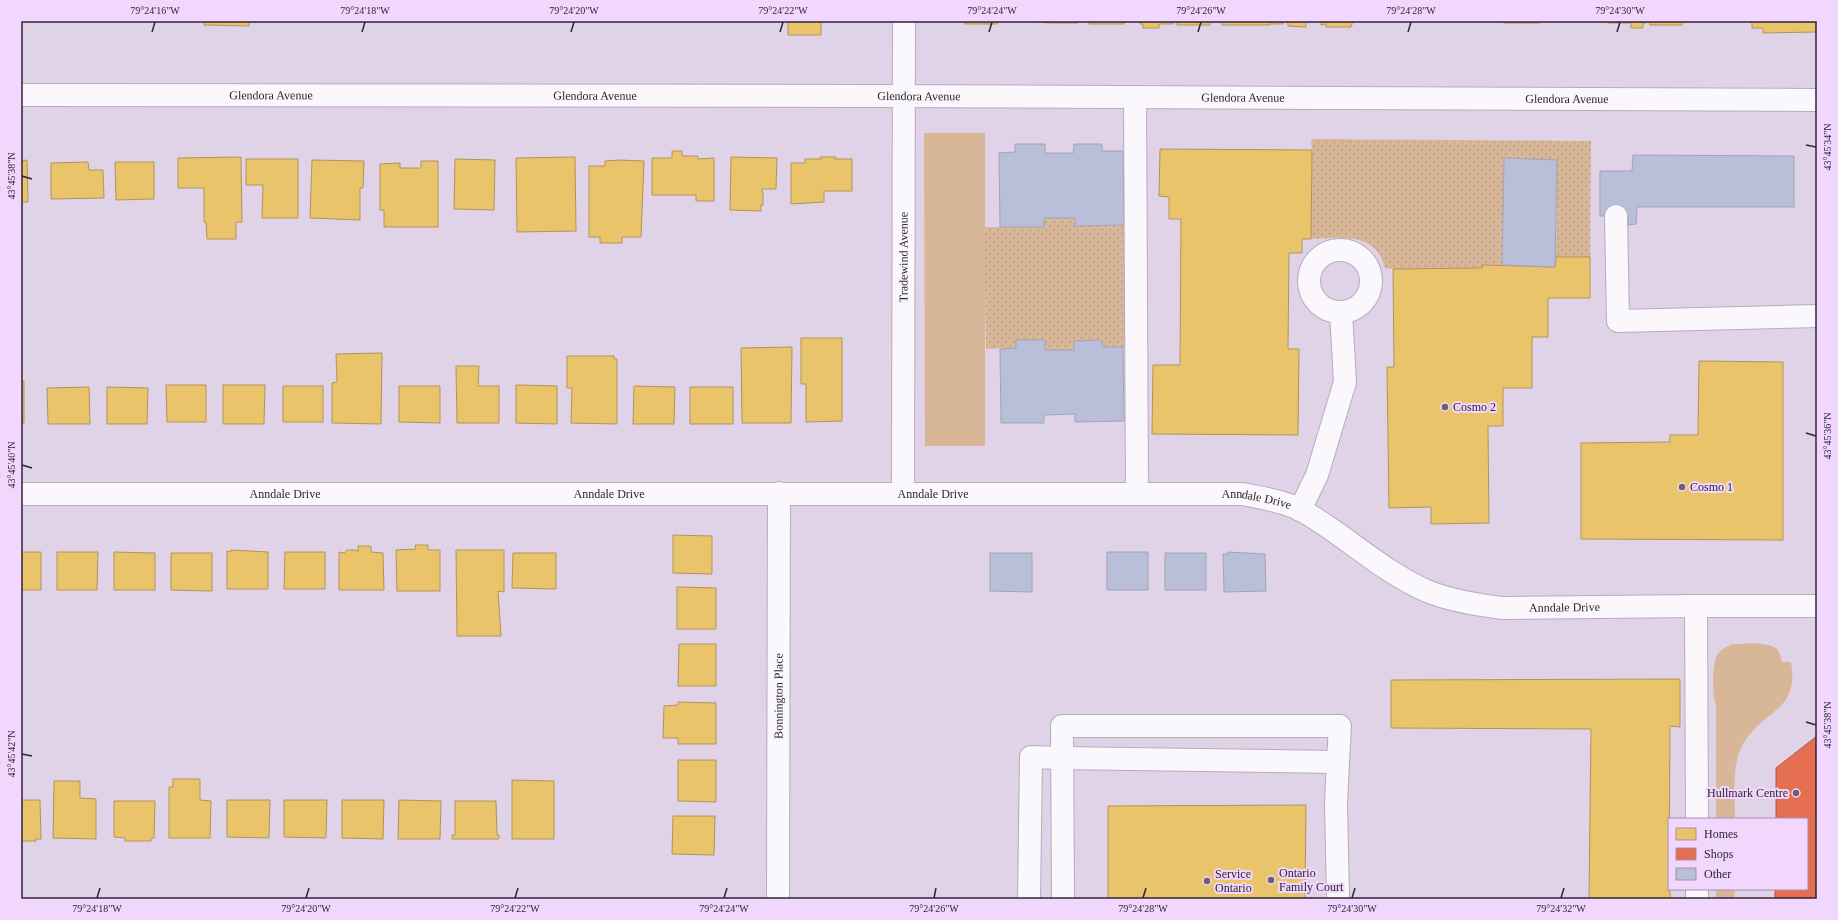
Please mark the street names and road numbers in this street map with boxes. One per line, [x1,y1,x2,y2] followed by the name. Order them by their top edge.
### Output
[229,88,313,102] street label: Glendora Avenue
[553,89,637,103] street label: Glendora Avenue
[877,89,961,103] street label: Glendora Avenue
[1201,90,1285,105] street label: Glendora Avenue
[1525,92,1609,106] street label: Glendora Avenue
[896,212,911,302] street label: Tradewind Avenue
[249,487,321,501] street label: Anndale Drive
[573,487,645,501] street label: Anndale Drive
[897,487,969,501] street label: Anndale Drive
[1221,487,1293,512] street label: Anndale Drive
[1529,600,1600,615] street label: Anndale Drive
[771,653,786,739] street label: Bonnington Place

